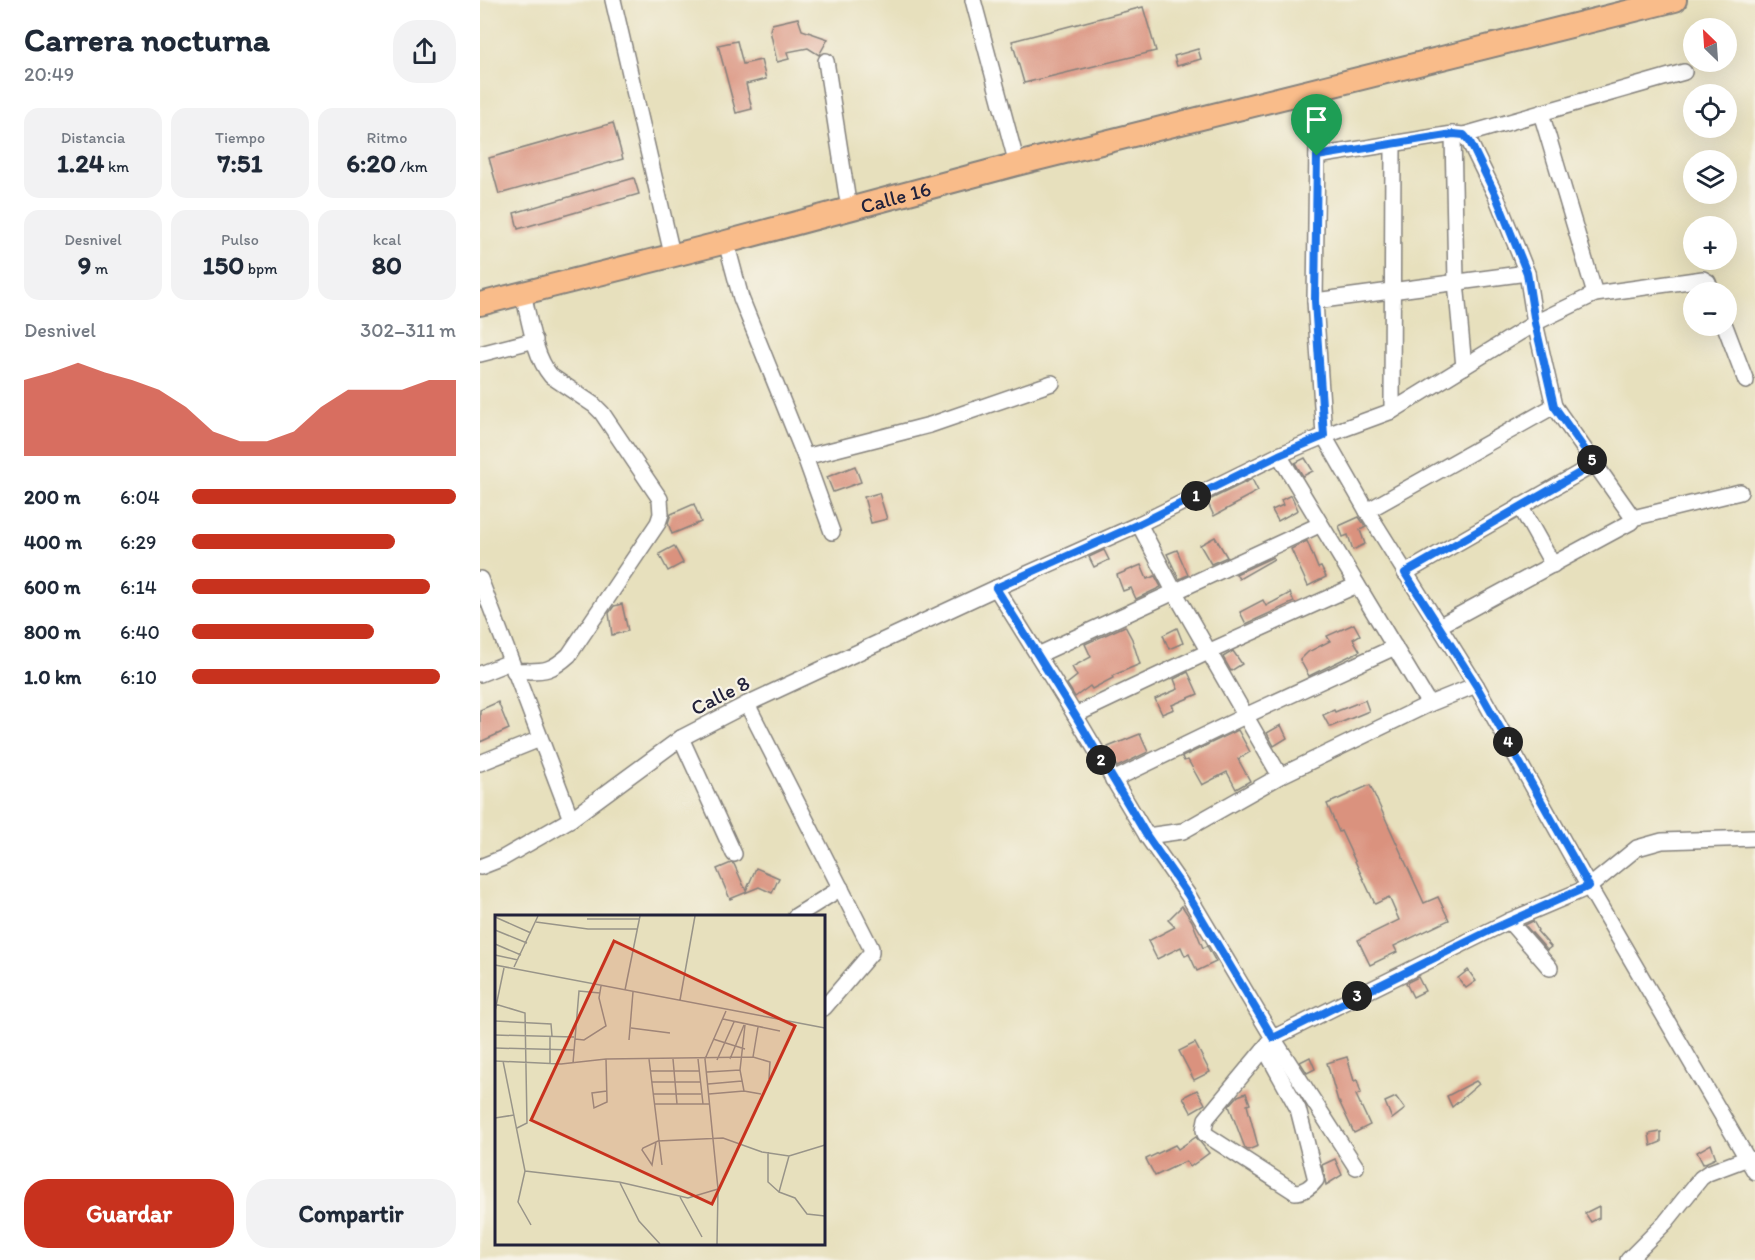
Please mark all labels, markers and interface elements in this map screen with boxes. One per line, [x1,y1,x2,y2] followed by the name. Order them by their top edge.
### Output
[1683,18,1737,72] north arrow
[1683,18,1737,336] map controls
[24,20,270,59] text: Carrera nocturna
[393,20,456,83] button: share
[24,62,74,86] text: 20:49
[1683,84,1737,138] button: locate
[1291,94,1342,156] pin
[1300,103,1333,136] icon: arrive
[61,128,125,147] text: Distancia
[215,128,265,147] text: Tiempo
[367,128,407,147] text: Ritmo
[57,147,105,179] text: 1.24
[218,147,262,179] text: 7:51
[346,147,396,179] text: 6:20
[1683,150,1737,204] button: layers
[105,157,129,176] text: km
[396,157,428,176] text: /km
[857,175,933,218] street label: Calle 16
[1683,216,1737,270] button: +
[64,230,122,249] text: Desnivel
[221,230,259,249] text: Pulso
[373,230,401,249] text: kcal
[78,249,91,281] text: 9
[202,249,244,281] text: 150
[372,249,402,281] text: 80
[91,259,108,278] text: m
[244,259,278,278] text: bpm
[1683,282,1737,336] button: −
[24,318,96,342] text: Desnivel
[360,318,456,342] text: 302–311 m
[1577,445,1607,475] pin: 5
[1588,450,1596,469] text: 5
[1181,481,1211,511] pin: 1
[24,485,80,509] text: 200 m
[120,485,160,509] text: 6:04
[1192,486,1200,505] text: 1
[24,530,82,554] text: 400 m
[120,530,156,554] text: 6:29
[24,575,81,599] text: 600 m
[120,575,157,599] text: 6:14
[24,620,81,644] text: 800 m
[120,620,160,644] text: 6:40
[24,665,81,689] text: 1.0 km
[120,665,157,689] text: 6:10
[686,670,754,720] street label: Calle 8
[1493,727,1523,757] pin: 4
[1503,732,1513,751] text: 4
[1086,745,1116,775] pin: 2
[1097,750,1105,769] text: 2
[495,915,825,1245] inset map
[1342,981,1372,1011] pin: 3
[1353,986,1361,1005] text: 3
[24,1179,234,1248] button: Guardar
[246,1179,456,1248] button: Compartir

